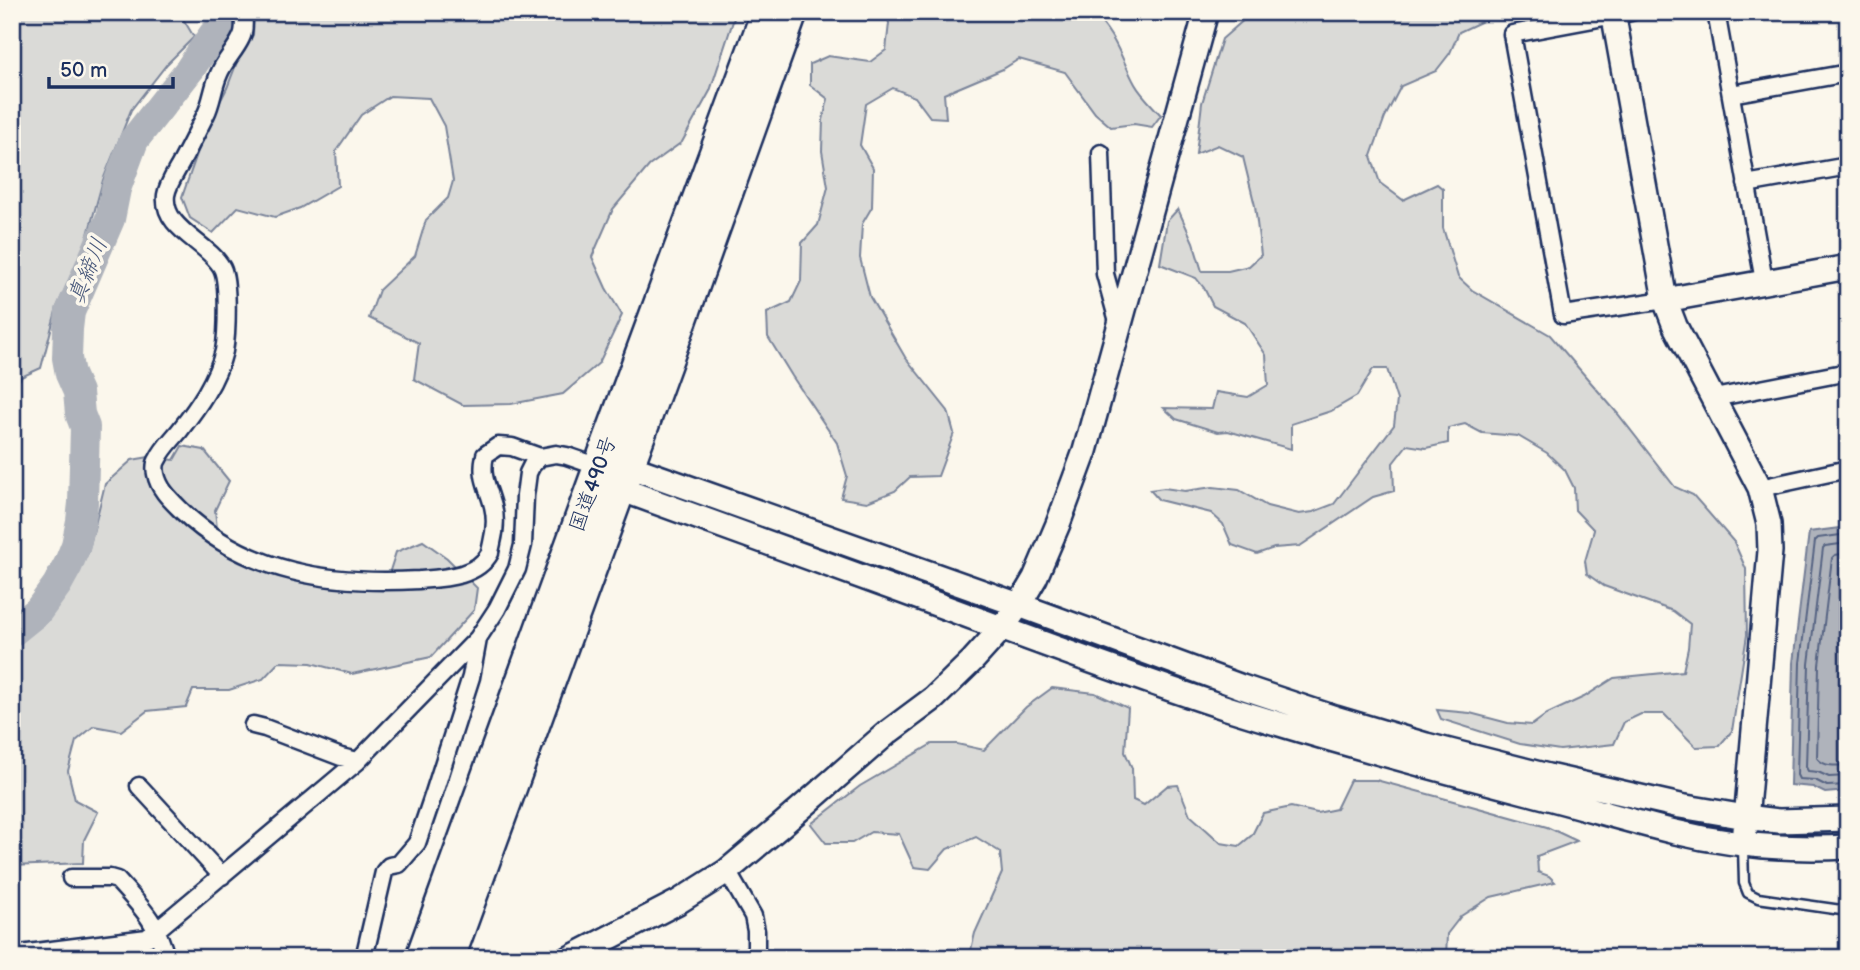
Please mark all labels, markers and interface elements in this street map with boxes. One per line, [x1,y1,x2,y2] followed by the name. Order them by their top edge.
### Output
[49,46,173,90] scale bar
[60,58,107,83] text: 50 m
[62,234,114,308] water label: 真締川
[564,433,622,535] street label: 国道490号

